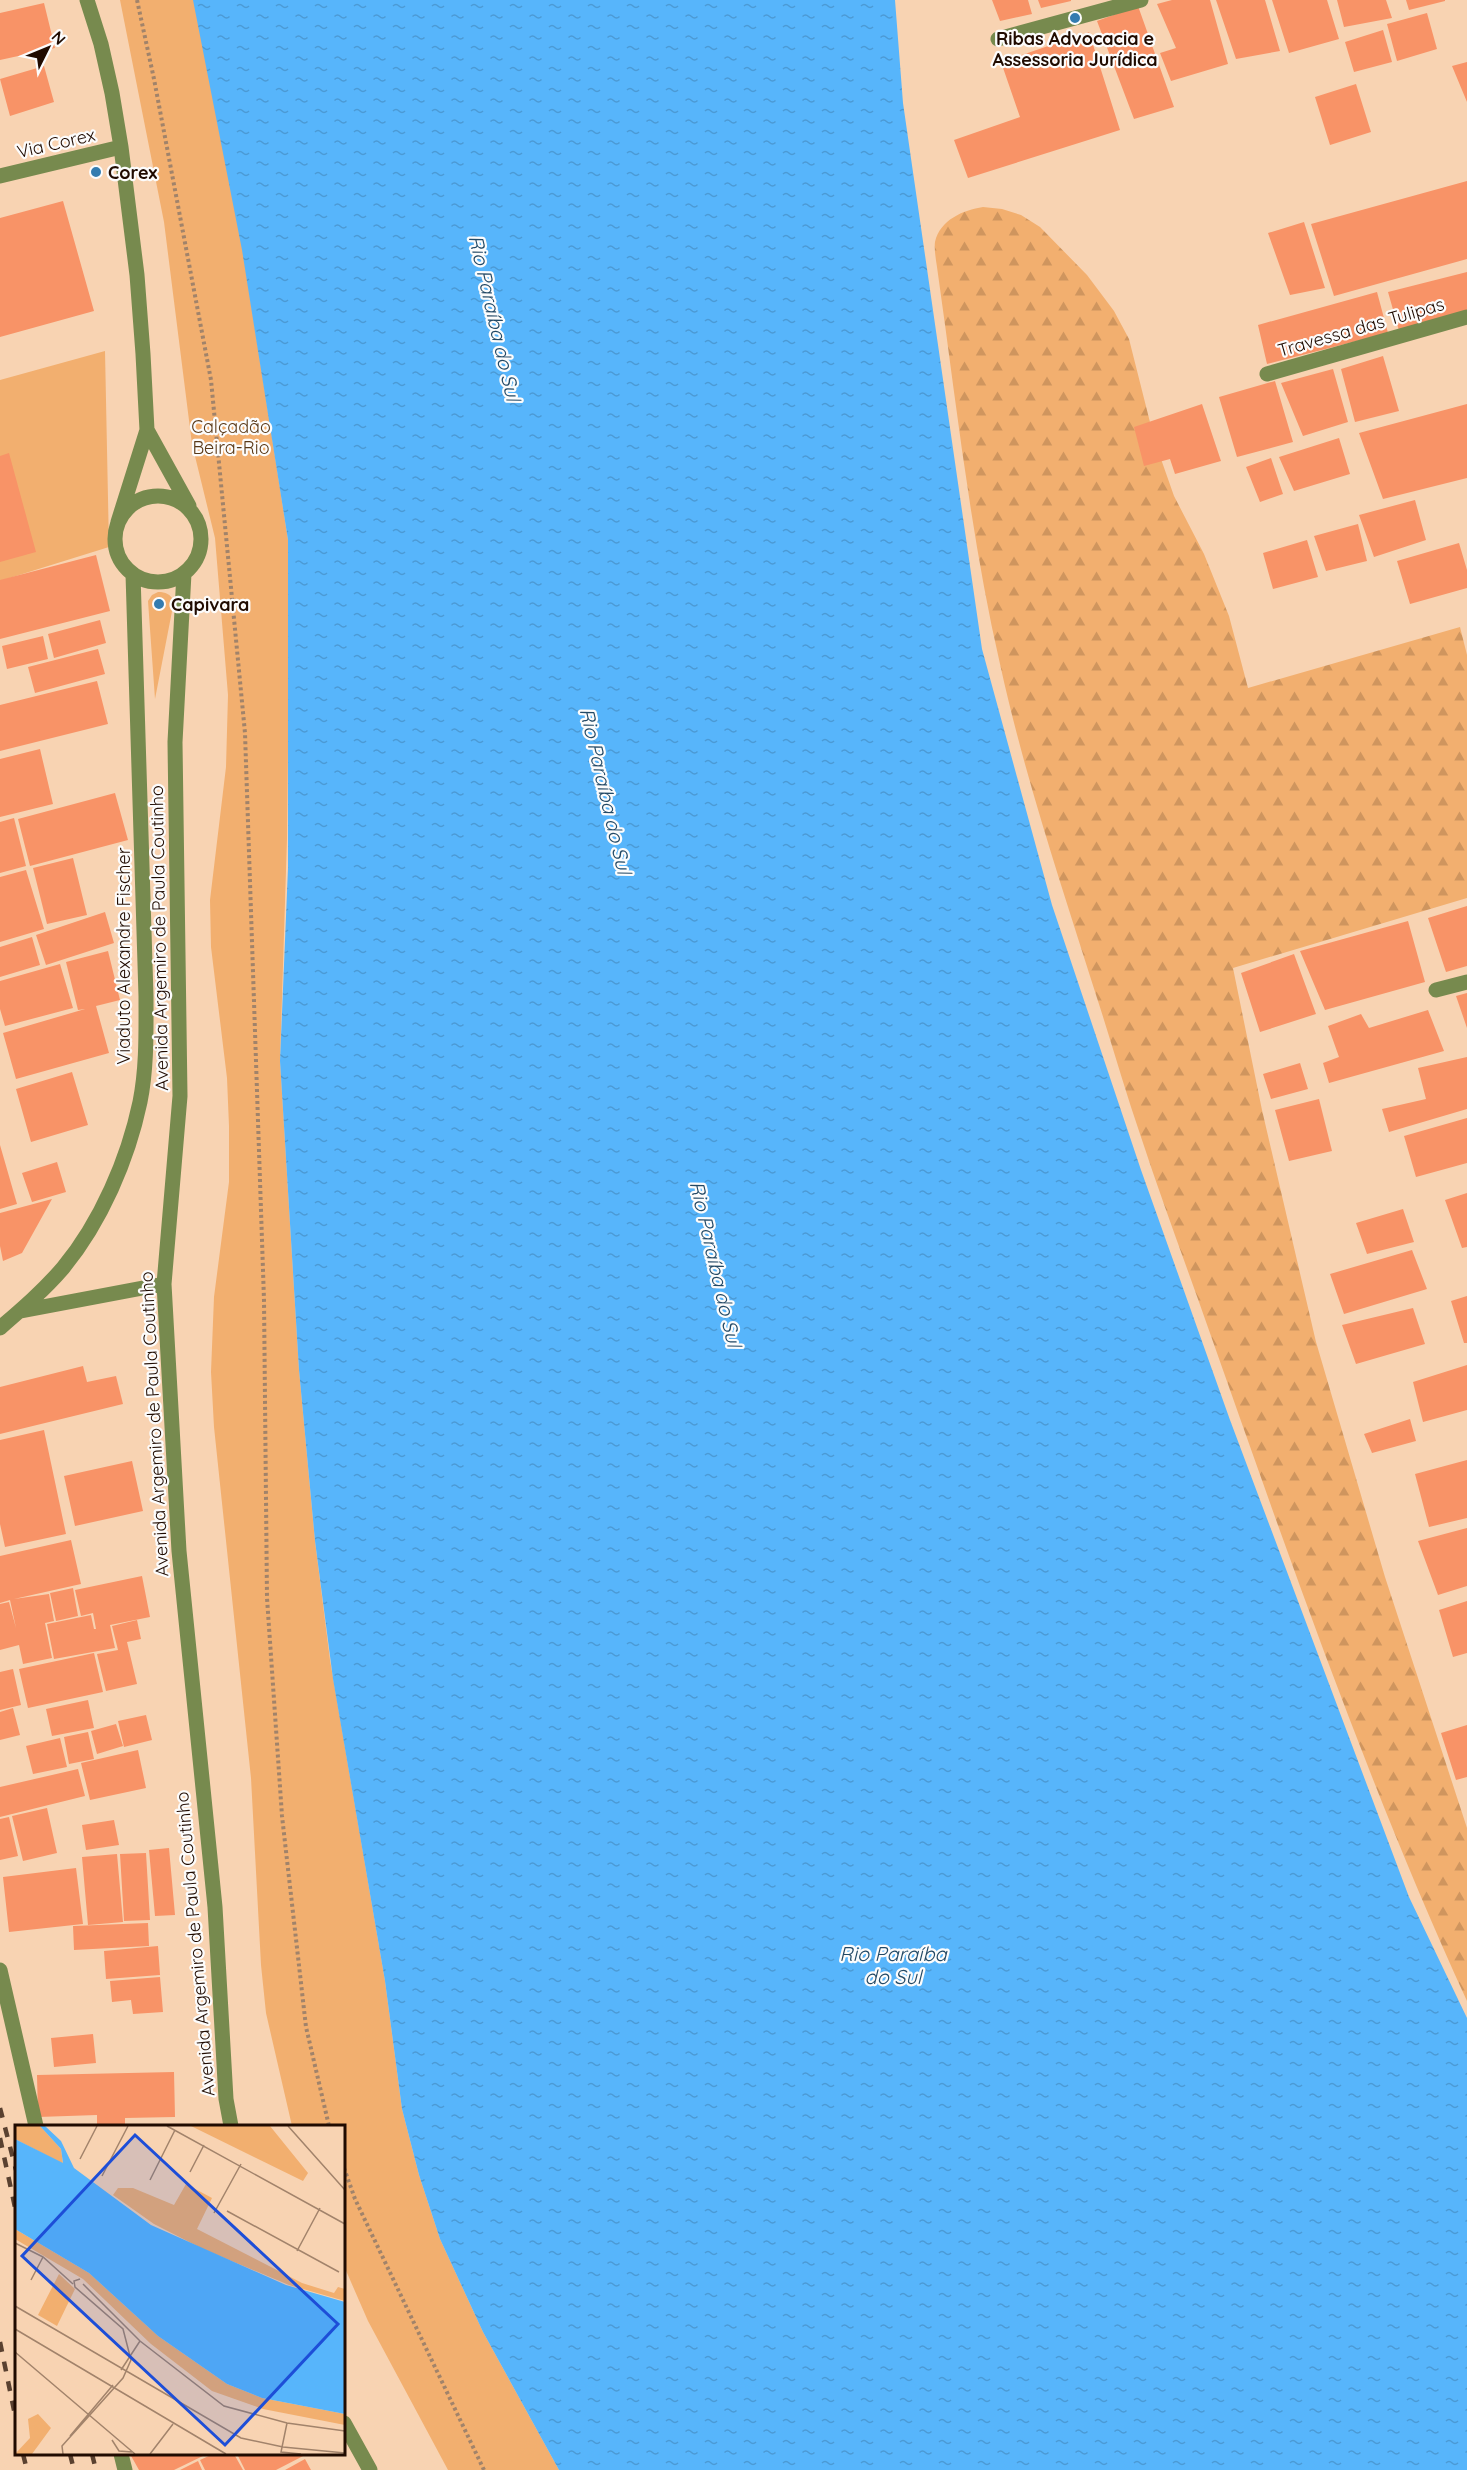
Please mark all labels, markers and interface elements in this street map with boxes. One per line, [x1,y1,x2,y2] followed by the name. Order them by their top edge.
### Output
[1068,11,1082,25] marker: Ribas Advocacia e Assessoria Jurídica
[18,18,78,78] north arrow
[48,27,70,49] text: N
[992,27,1158,71] place label: Ribas Advocacia e Assessoria Jurídica
[15,123,98,163] street label: Via Corex
[108,161,158,184] place label: Corex
[89,165,103,179] marker: Corex
[464,233,527,406] water label: Rio Paraíba do Sul
[1275,292,1447,362] street label: Travessa das Tulipas
[191,415,271,459] park label: Calçadão Beira-Rio
[171,593,249,616] place label: Capivara
[152,597,166,611] marker: Capivara
[575,706,638,879] water label: Rio Paraíba do Sul
[145,785,173,1091] street label: Avenida Argemiro de Paula Coutinho
[112,847,135,1065] street label: Viaduto Alexandre Fischer
[685,1179,748,1352] water label: Rio Paraíba do Sul
[135,1271,173,1577] street label: Avenida Argemiro de Paula Coutinho
[170,1791,220,2097] street label: Avenida Argemiro de Paula Coutinho
[839,1941,949,1989] water label: Rio Paraíba do Sul
[15,2125,345,2455] inset map

